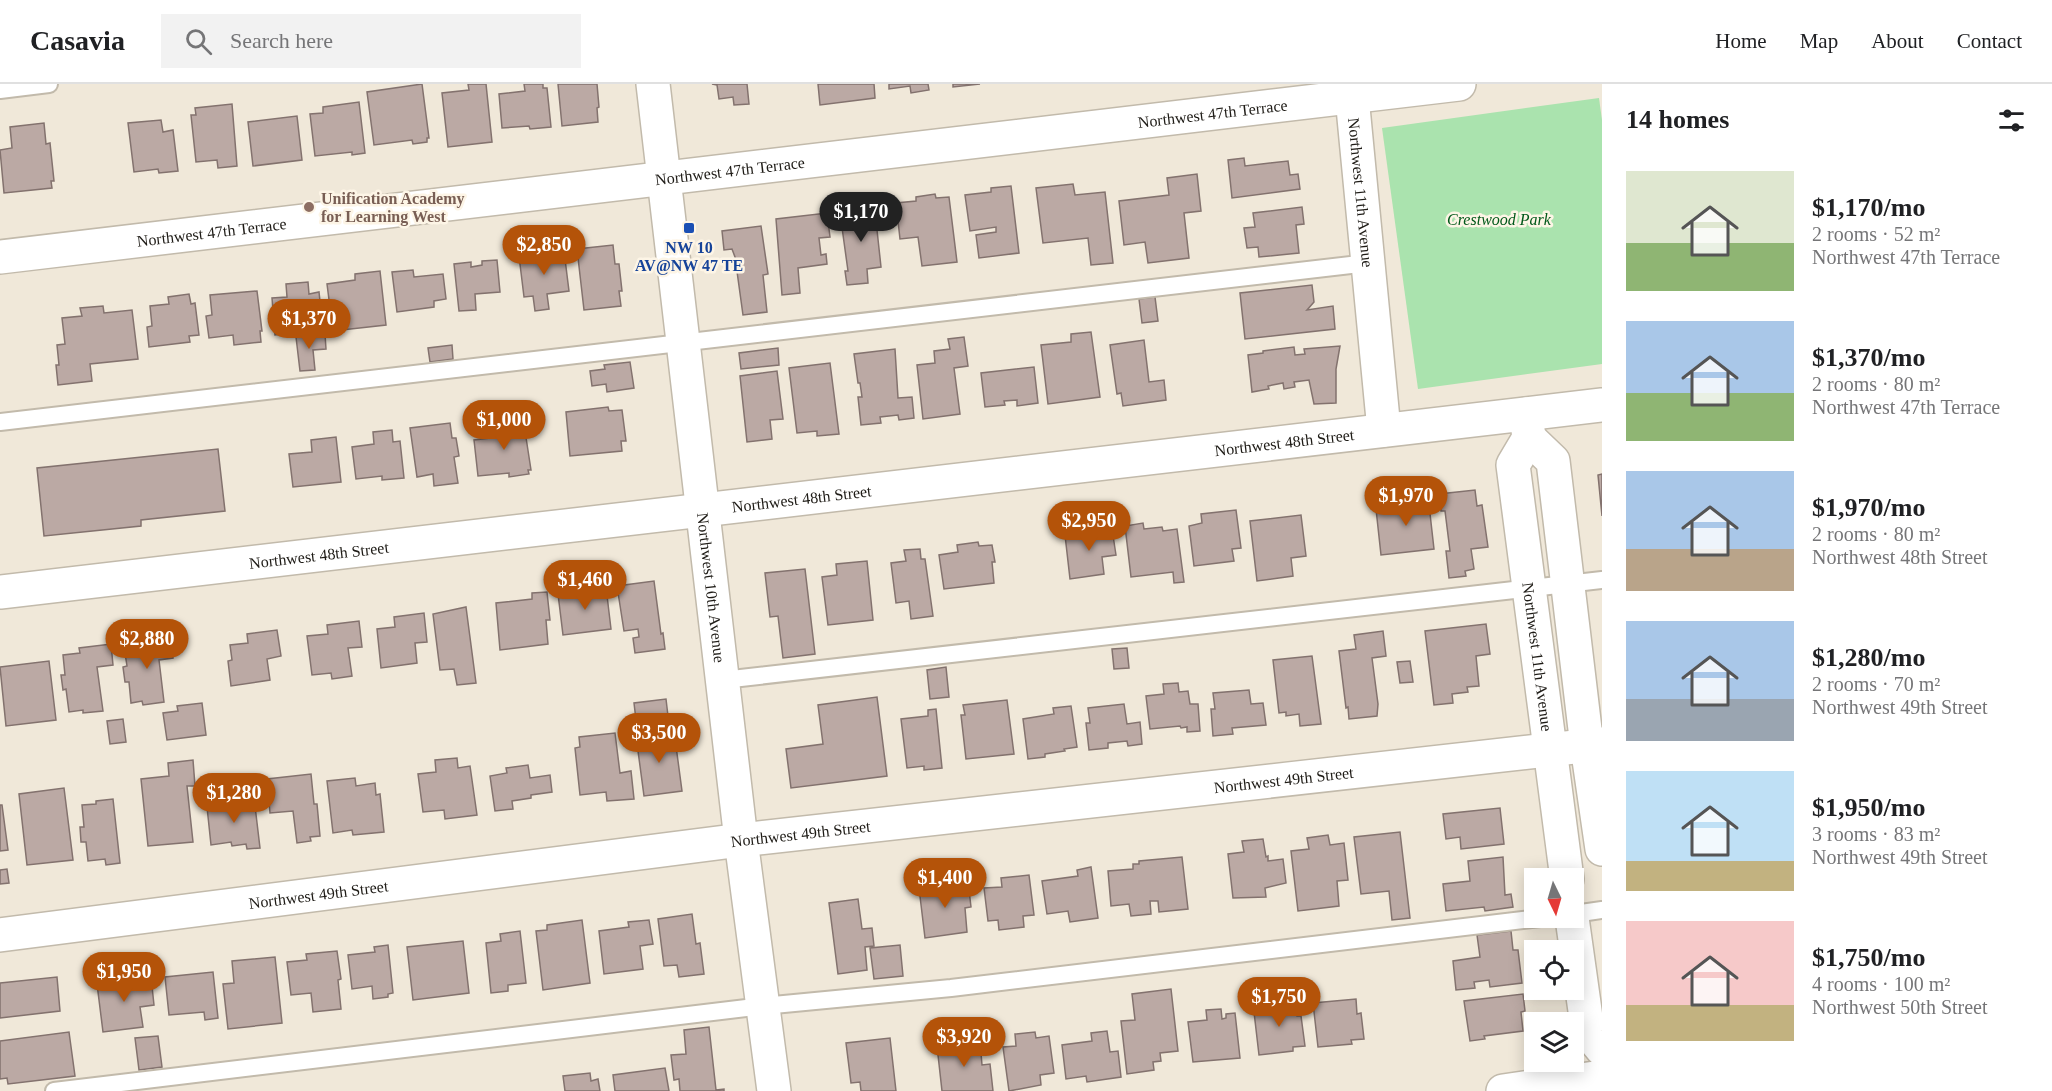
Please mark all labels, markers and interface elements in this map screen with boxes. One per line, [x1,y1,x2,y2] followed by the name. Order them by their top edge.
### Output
[161,14,581,68] search box
[30,25,125,56] text: Casavia
[182,25,215,58] icon: search
[230,28,333,53] text: Search here
[1715,29,1767,53] text: Home
[1800,29,1838,53] text: Map
[1871,29,1924,53] text: About
[1957,29,2022,53] text: Contact
[1137,96,1288,131] street label: Northwest 47th Terrace
[1995,104,2028,137] icon: filters
[1626,105,1729,134] text: 14 homes
[1345,117,1376,268] street label: Northwest 11th Avenue
[654,154,806,188] street label: Northwest 47th Terrace
[321,190,465,226] place label: Unification Academy for Learning West
[812,192,910,243] pin: $1,170
[1812,193,1925,222] text: $1,170/mo
[1674,195,1746,267] icon: home
[302,200,316,214] marker: Unification Academy for Learning West
[834,200,889,222] text: $1,170
[1447,211,1552,228] park label: Crestwood Park
[136,215,287,250] street label: Northwest 47th Terrace
[682,221,696,235] marker: NW 10 AV@NW 47 TE
[1812,223,1940,245] text: 2 rooms · 52 m²
[495,225,593,276] pin: $2,850
[517,233,572,255] text: $2,850
[635,239,743,275] place label: NW 10 AV@NW 47 TE
[1812,246,2000,268] text: Northwest 47th Terrace
[260,299,358,350] pin: $1,370
[282,307,337,329] text: $1,370
[1812,343,1925,372] text: $1,370/mo
[1674,345,1746,417] icon: home
[1812,373,1940,395] text: 2 rooms · 80 m²
[1812,396,2000,418] text: Northwest 47th Terrace
[455,400,553,451] pin: $1,000
[477,408,532,430] text: $1,000
[1214,426,1356,459] street label: Northwest 48th Street
[1357,476,1455,527] pin: $1,970
[731,482,873,516] street label: Northwest 48th Street
[1379,484,1434,506] text: $1,970
[1812,493,1925,522] text: $1,970/mo
[1674,495,1746,567] icon: home
[1040,501,1138,552] pin: $2,950
[1062,509,1117,531] text: $2,950
[694,512,728,664] street label: Northwest 10th Avenue
[1812,523,1940,545] text: 2 rooms · 80 m²
[248,539,390,572] street label: Northwest 48th Street
[1812,546,1988,568] text: Northwest 48th Street
[536,560,634,611] pin: $1,460
[558,568,613,590] text: $1,460
[1519,581,1556,732] street label: Northwest 11th Avenue
[98,619,196,670] pin: $2,880
[120,627,175,649] text: $2,880
[1812,643,1925,672] text: $1,280/mo
[1674,645,1746,717] icon: home
[1812,673,1940,695] text: 2 rooms · 70 m²
[1812,696,1988,718] text: Northwest 49th Street
[610,713,708,764] pin: $3,500
[632,721,687,743] text: $3,500
[1213,764,1355,796] street label: Northwest 49th Street
[185,773,283,824] pin: $1,280
[207,781,262,803] text: $1,280
[1812,793,1925,822] text: $1,950/mo
[1674,795,1746,867] icon: home
[730,818,872,850] street label: Northwest 49th Street
[1812,823,1940,845] text: 3 rooms · 83 m²
[1812,846,1988,868] text: Northwest 49th Street
[896,858,994,909] pin: $1,400
[918,866,973,888] text: $1,400
[1524,868,1584,928] north arrow
[1524,868,1584,1072] map controls
[248,877,390,912] street label: Northwest 49th Street
[1524,940,1584,1000] button: locate
[1812,943,1925,972] text: $1,750/mo
[1674,945,1746,1017] icon: home
[75,952,173,1003] pin: $1,950
[97,960,152,982] text: $1,950
[1812,973,1950,995] text: 4 rooms · 100 m²
[1230,977,1328,1028] pin: $1,750
[1252,985,1307,1007] text: $1,750
[1812,996,1988,1018] text: Northwest 50th Street
[1524,1012,1584,1072] button: layers
[915,1017,1013,1068] pin: $3,920
[937,1025,992,1047] text: $3,920

